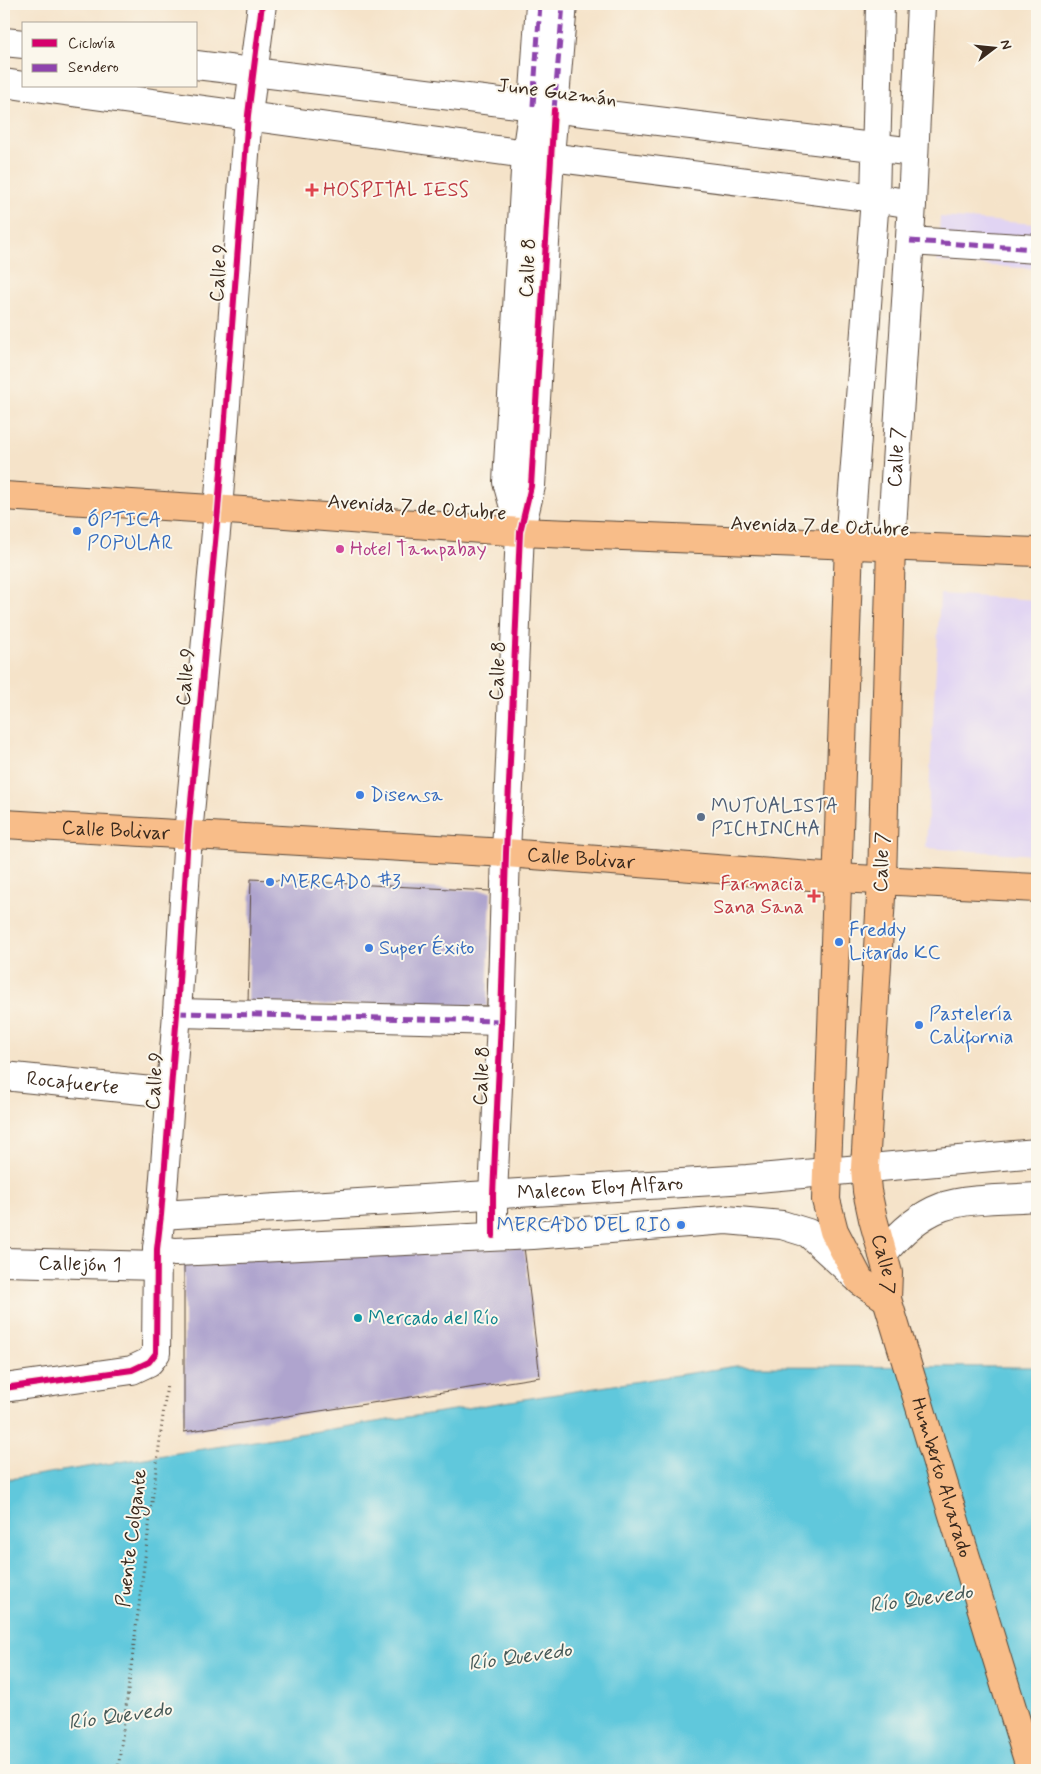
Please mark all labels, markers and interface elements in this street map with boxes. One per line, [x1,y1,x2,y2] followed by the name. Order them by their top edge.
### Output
[22,22,198,88] legend
[968,22,1018,72] north arrow
[68,34,116,54] text: Ciclovía
[996,38,1015,52] text: N
[68,58,119,78] text: Sendero
[496,72,618,114] street label: June Guzmán
[323,177,469,204] place label: HOSPITAL IESS
[305,183,319,197] marker: HOSPITAL IESS
[513,237,543,299] street label: Calle 8
[204,243,235,303] street label: Calle 9
[881,426,912,488] street label: Calle 7
[327,488,507,528] street label: Avenida 7 de Octubre
[87,507,173,557] place label: ÓPTICA POPULAR
[730,510,910,544] street label: Avenida 7 de Octubre
[71,525,83,537] marker: ÓPTICA POPULAR
[350,536,487,563] place label: Hotel Tampabay
[334,543,346,555] marker: Hotel Tampabay
[483,640,513,702] street label: Calle 8
[170,647,202,707] street label: Calle 9
[370,782,444,809] place label: Disensa
[354,789,366,801] marker: Disensa
[711,793,838,843] place label: MUTUALISTA PICHINCHA
[695,811,707,823] marker: MUTUALISTA PICHINCHA
[61,814,171,847] street label: Calle Bolivar
[867,831,897,893] street label: Calle 7
[526,841,637,876] street label: Calle Bolivar
[280,869,401,896] place label: MERCADO #3
[713,871,804,921] place label: Farmacia Sana Sana
[264,876,276,888] marker: MERCADO #3
[808,890,820,902] marker: Farmacia Sana Sana
[849,917,940,967] place label: Freddy Litardo KC
[379,935,474,962] place label: Super Éxito
[833,936,845,948] marker: Freddy Litardo KC
[363,942,375,954] marker: Super Éxito
[929,1001,1013,1053] place label: Pastelería California
[913,1019,925,1031] marker: Pastelería California
[467,1045,497,1107] street label: Calle 8
[140,1051,171,1111] street label: Calle 9
[25,1065,120,1101] street label: Rocafuerte
[516,1169,684,1207] street label: Malecon Eloy Alfaro
[497,1212,671,1239] place label: MERCADO DEL RIO
[675,1219,687,1231] marker: MERCADO DEL RIO
[864,1231,902,1294] street label: Calle 7
[38,1249,122,1279] street label: Callejón 1
[368,1305,499,1332] place label: Mercado del Río
[352,1312,364,1324] marker: Mercado del Río
[904,1394,979,1561] street label: Humberto Alvarado
[110,1467,155,1609] street label: Puente Colgante
[868,1578,976,1620] water label: Río Quevedo
[467,1636,575,1678] water label: Río Quevedo
[67,1695,175,1737] water label: Río Quevedo

